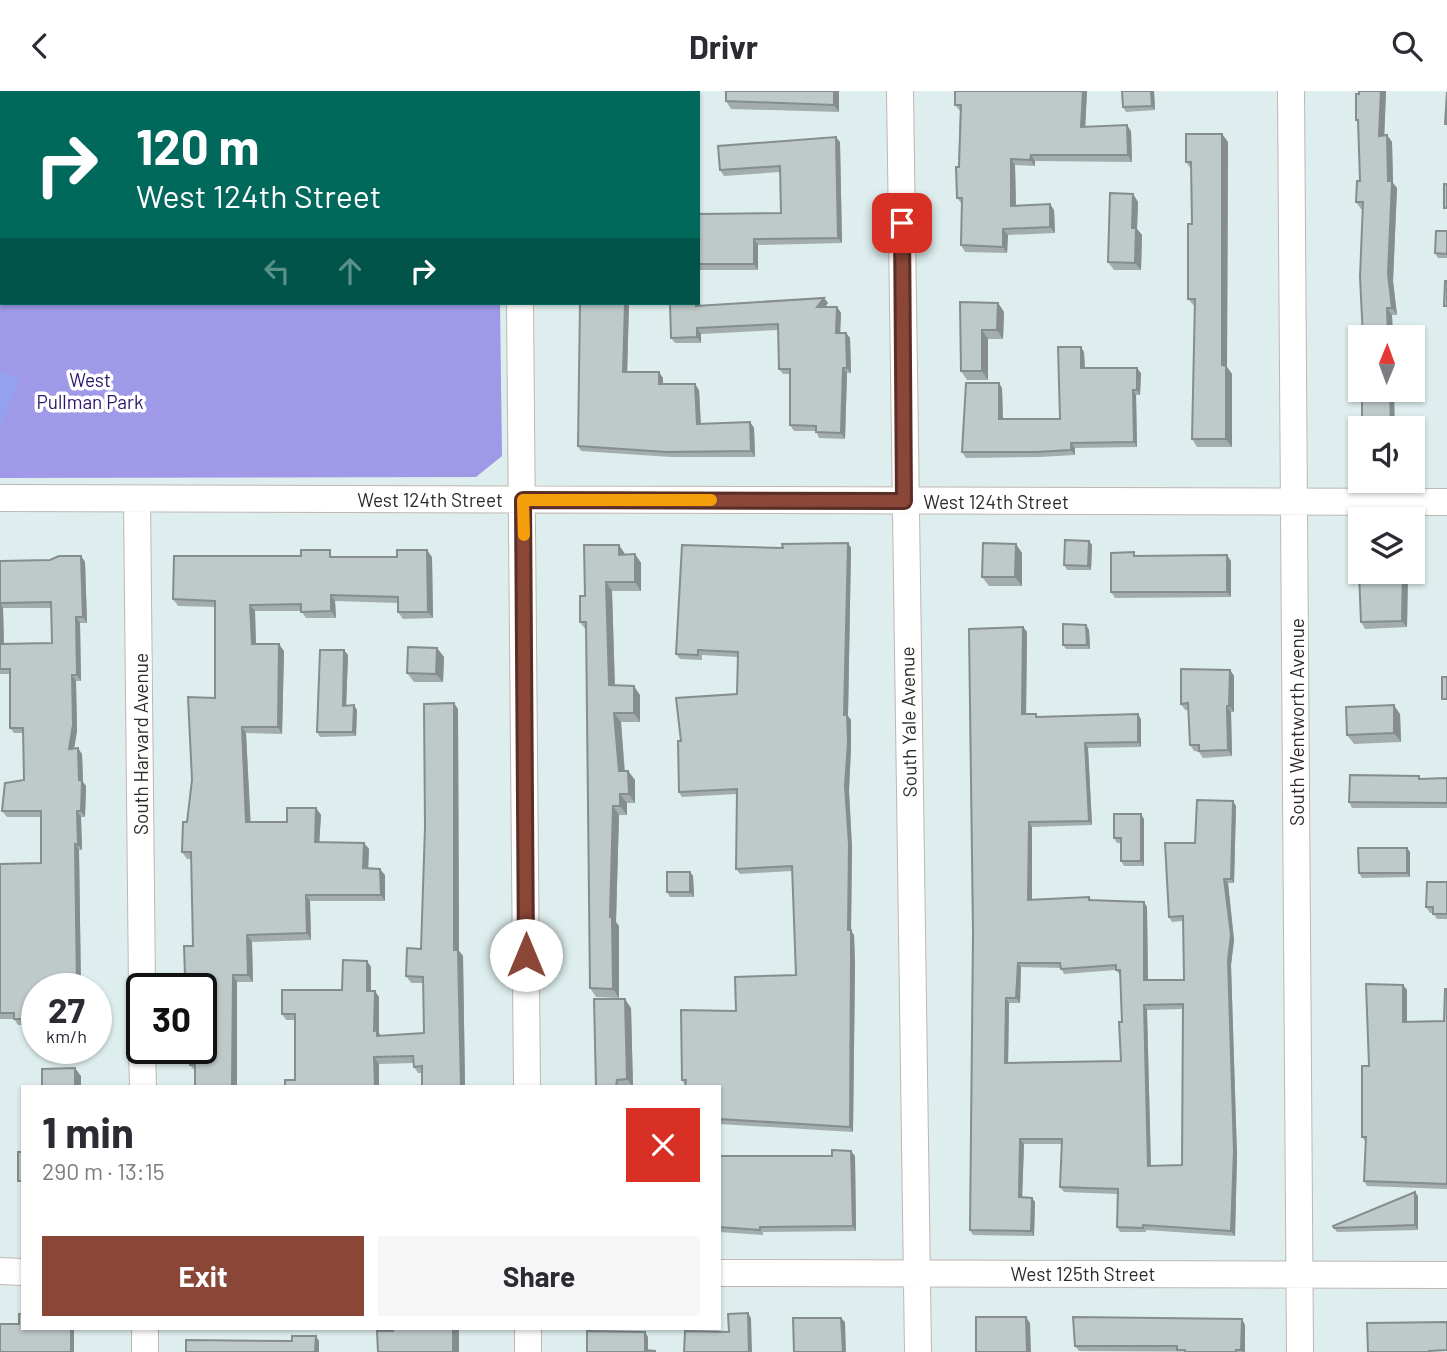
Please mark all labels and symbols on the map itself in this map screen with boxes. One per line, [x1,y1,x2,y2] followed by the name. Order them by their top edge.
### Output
[872,193,932,253] pin
[1348,325,1424,403] north arrow
[37,368,143,413] park label: West Pullman Park
[357,488,503,511] street label: West 124th Street
[923,490,1069,513] street label: West 124th Street
[1285,618,1308,826] street label: South Wentworth Avenue
[895,646,921,798] street label: South Yale Avenue
[129,653,152,835] street label: South Harvard Avenue
[489,918,563,992] position arrow
[126,973,217,1064] speed limit sign: 30
[1011,1262,1155,1285] street label: West 125th Street

